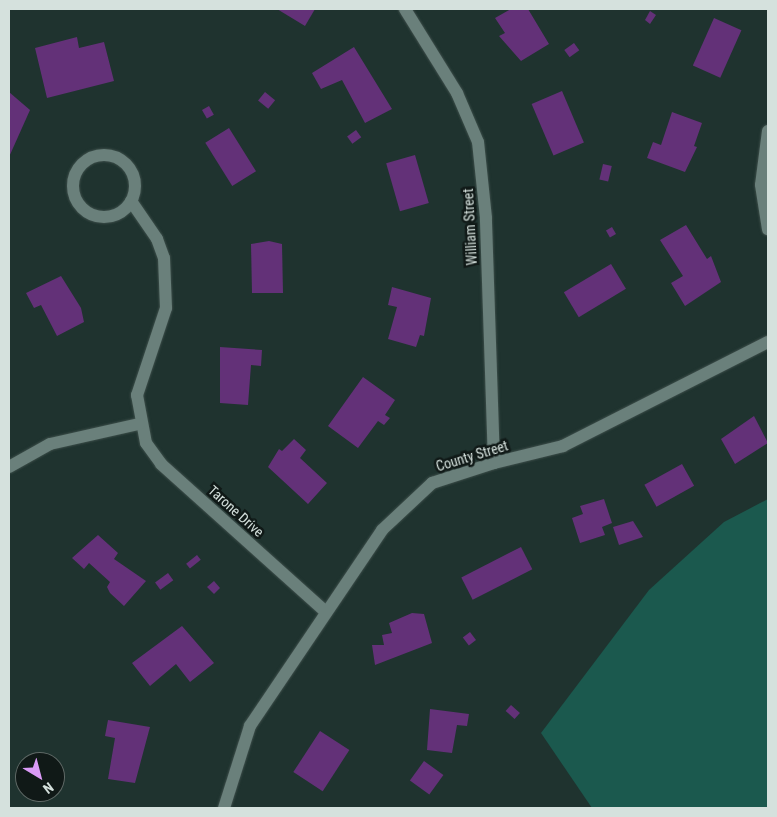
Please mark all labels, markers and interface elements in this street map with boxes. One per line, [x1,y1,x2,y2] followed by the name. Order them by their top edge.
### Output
[460,188,480,266] street label: William Street
[434,437,510,475] street label: County Street
[205,482,267,540] street label: Tarone Drive
[15,752,65,802] north arrow
[40,779,57,797] text: N

